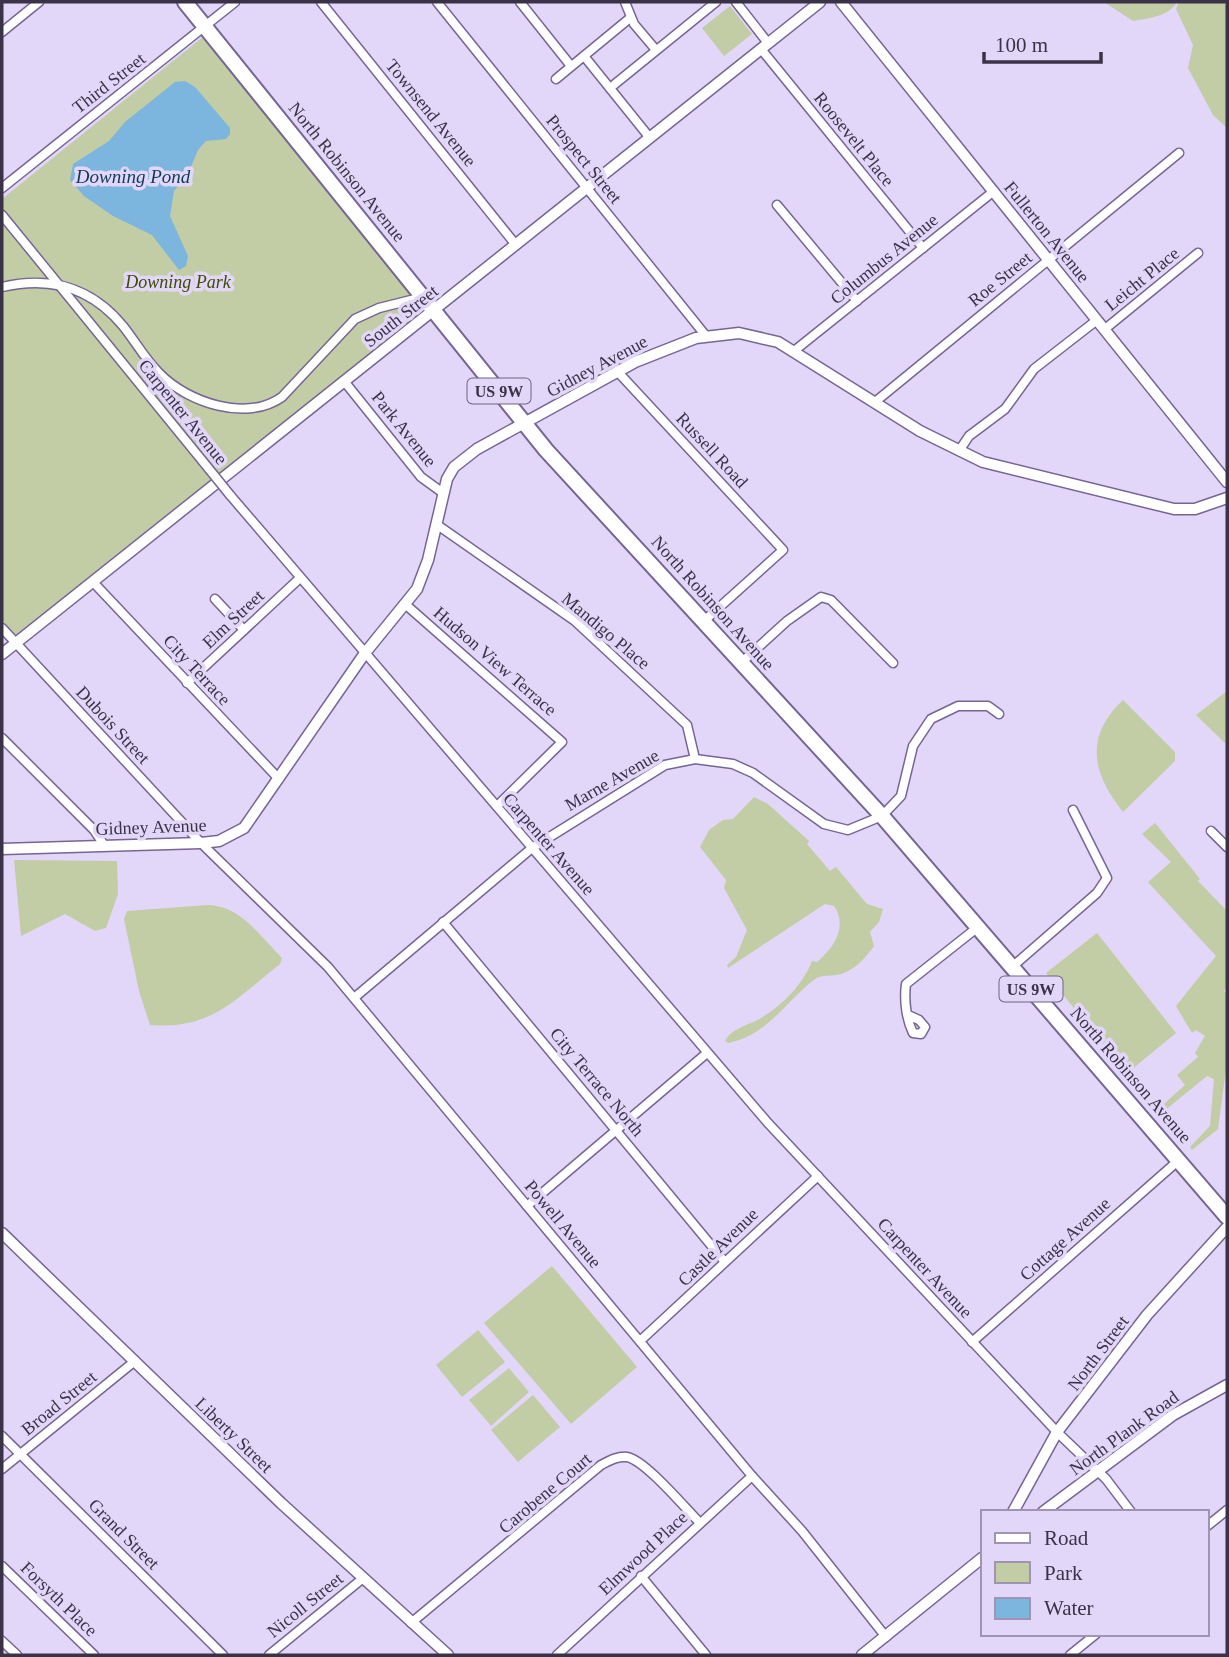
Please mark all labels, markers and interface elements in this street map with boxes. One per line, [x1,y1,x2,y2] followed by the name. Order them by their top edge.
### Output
[984,21,1101,65] scale bar
[995,33,1048,57] text: 100 m
[69,48,149,118] street label: Third Street
[382,55,480,171] street label: Townsend Avenue
[810,88,898,190] street label: Roosevelt Place
[285,98,409,246] street label: North Robinson Avenue
[542,111,626,207] street label: Prospect Street
[75,166,191,187] water label: Downing Pond
[1000,177,1094,287] street label: Fullerton Avenue
[826,210,942,308] street label: Columbus Avenue
[1101,243,1183,315] street label: Leicht Place
[964,247,1036,311] street label: Roe Street
[124,272,232,292] park label: Downing Park
[360,281,442,351] street label: South Street
[543,331,651,401] street label: Gidney Avenue
[135,356,231,468] street label: Carpenter Avenue
[468,378,530,404] road number: US 9W
[368,387,440,471] street label: Park Avenue
[672,408,752,492] street label: Russell Road
[647,532,779,674] street label: North Robinson Avenue
[198,586,268,652] street label: Elm Street
[558,588,654,674] street label: Mandigo Place
[430,602,560,720] street label: Hudson View Terrace
[159,631,235,709] street label: City Terrace
[72,682,154,768] street label: Dubois Street
[561,745,663,815] street label: Marne Avenue
[499,789,599,899] street label: Carpenter Avenue
[95,815,207,839] street label: Gidney Avenue
[1000,976,1062,1001] road number: US 9W
[1066,1003,1196,1147] street label: North Robinson Avenue
[546,1024,648,1140] street label: City Terrace North
[521,1176,605,1272] street label: Powell Avenue
[1016,1193,1114,1285] street label: Cottage Avenue
[674,1204,762,1290] street label: Castle Avenue
[874,1214,976,1322] street label: Carpenter Avenue
[1063,1312,1133,1394] street label: North Street
[18,1367,100,1439] street label: Broad Street
[1066,1387,1182,1479] street label: North Plank Road
[191,1393,277,1477] street label: Liberty Street
[495,1449,595,1537] street label: Carobene Court
[85,1495,163,1573] street label: Grand Street
[595,1507,691,1599] street label: Elmwood Place
[981,1510,1208,1636] legend
[1044,1526,1089,1550] text: Road
[17,1558,101,1640] street label: Forsyth Place
[1044,1561,1083,1585] text: Park
[263,1568,347,1642] street label: Nicoll Street
[1044,1596,1094,1620] text: Water

